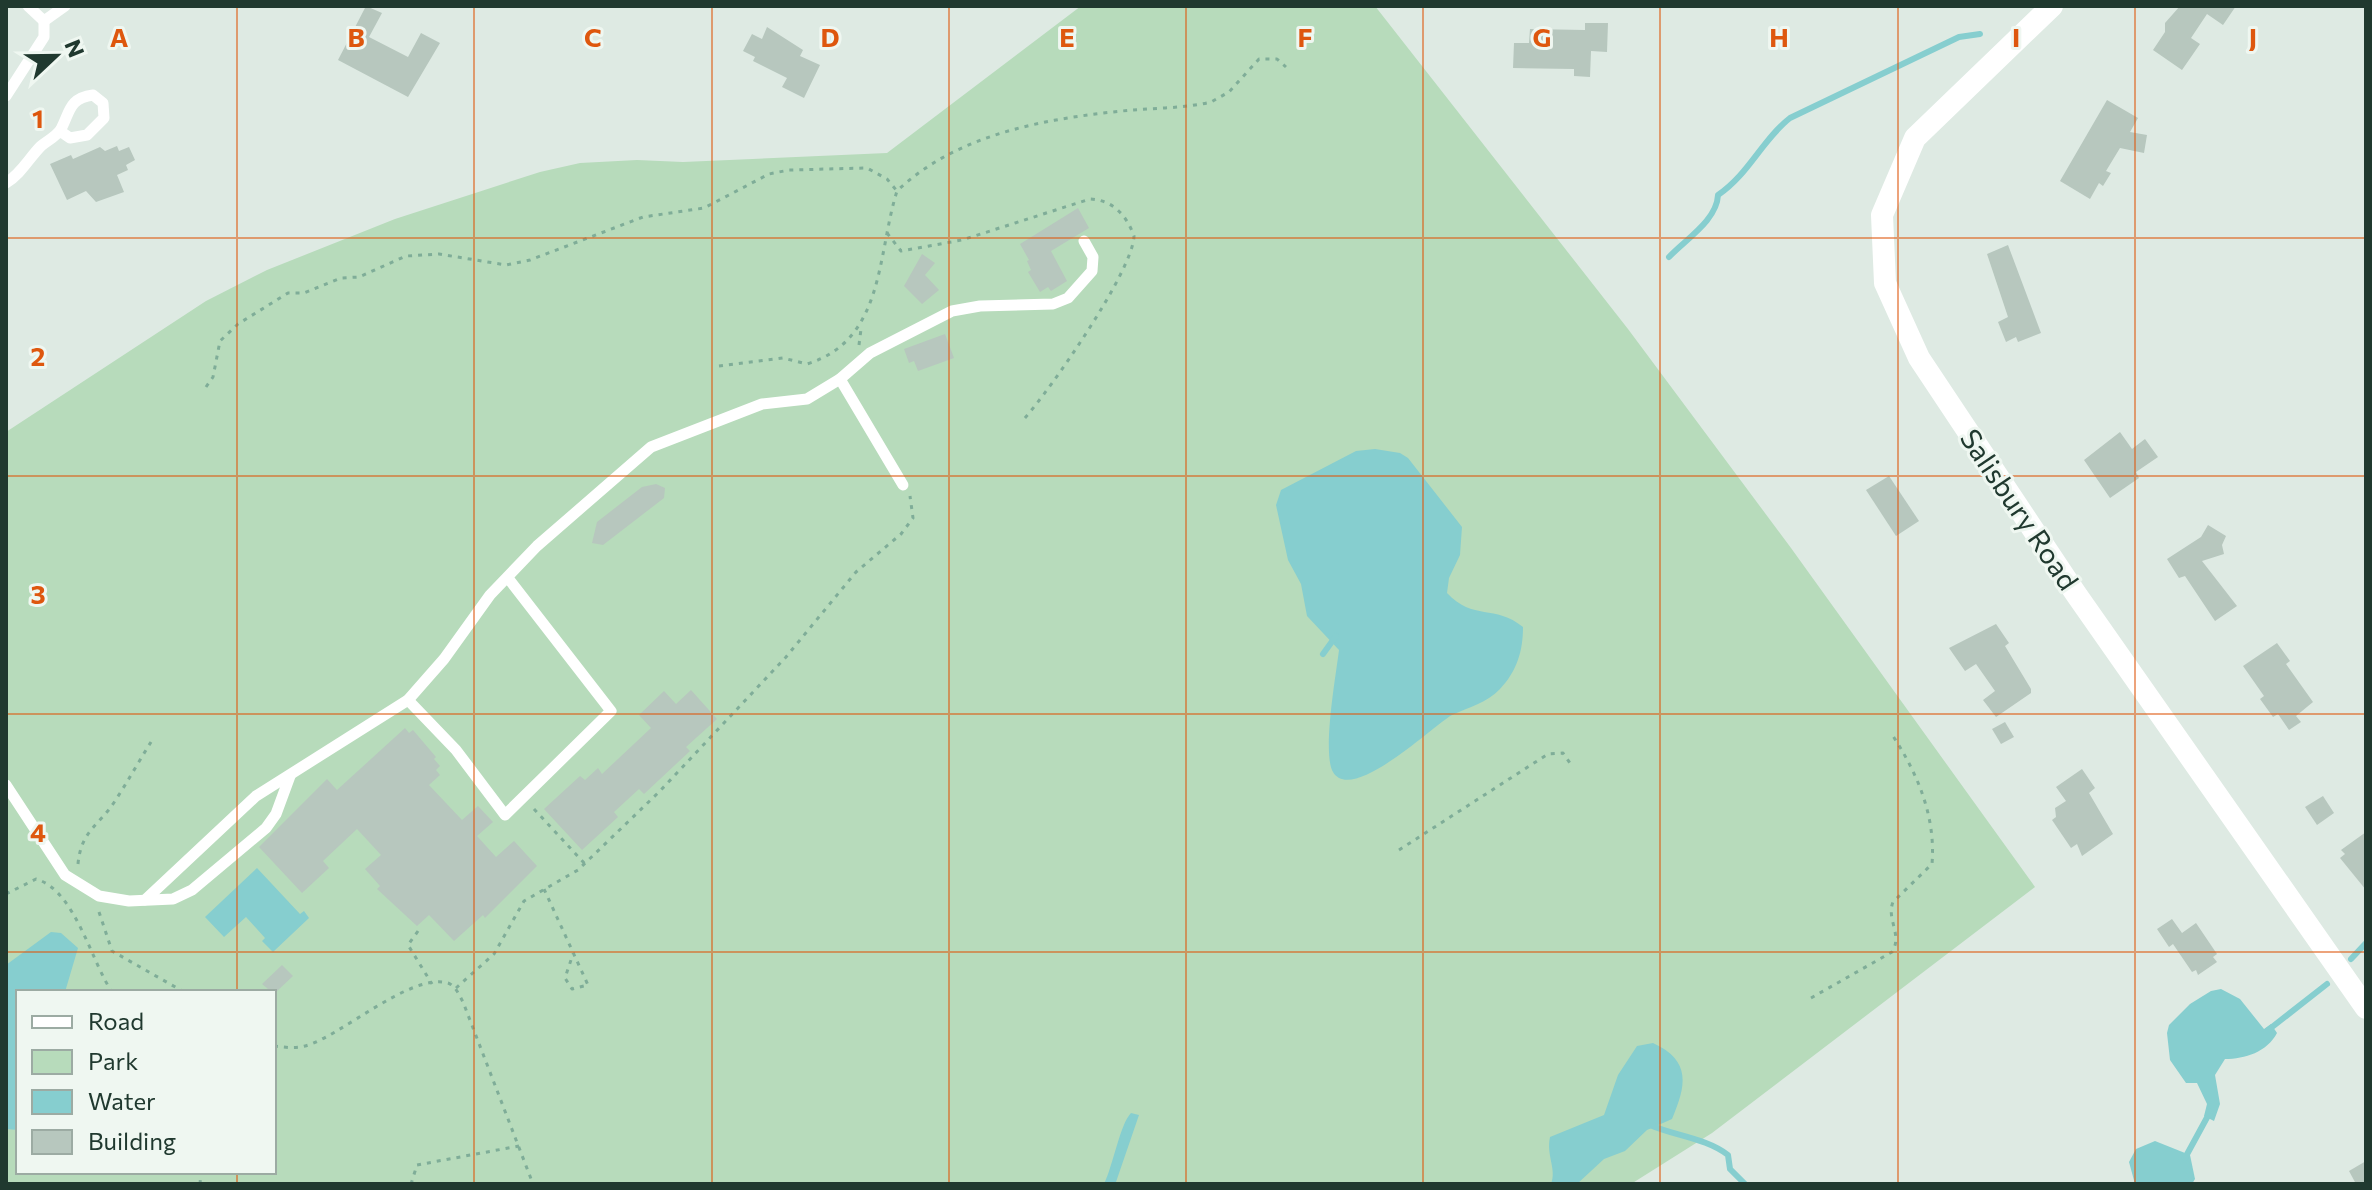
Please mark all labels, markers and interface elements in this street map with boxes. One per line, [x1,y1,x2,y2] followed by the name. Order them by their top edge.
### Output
[16,16,96,96] north arrow
[110,21,129,52] text: A
[347,21,365,52] text: B
[584,21,602,52] text: C
[820,21,840,52] text: D
[1059,21,1075,52] text: E
[1297,21,1313,52] text: F
[1533,21,1551,52] text: G
[1769,21,1789,52] text: H
[2012,21,2020,52] text: I
[2249,21,2257,52] text: J
[59,36,91,61] text: N
[32,102,44,133] text: 1
[31,340,45,371] text: 2
[1954,422,2086,596] street label: Salisbury Road
[30,578,46,609] text: 3
[30,816,46,847] text: 4
[16,990,276,1174] legend
[88,1006,144,1035] text: Road
[88,1046,138,1075] text: Park
[88,1086,156,1115] text: Water
[88,1126,176,1155] text: Building

